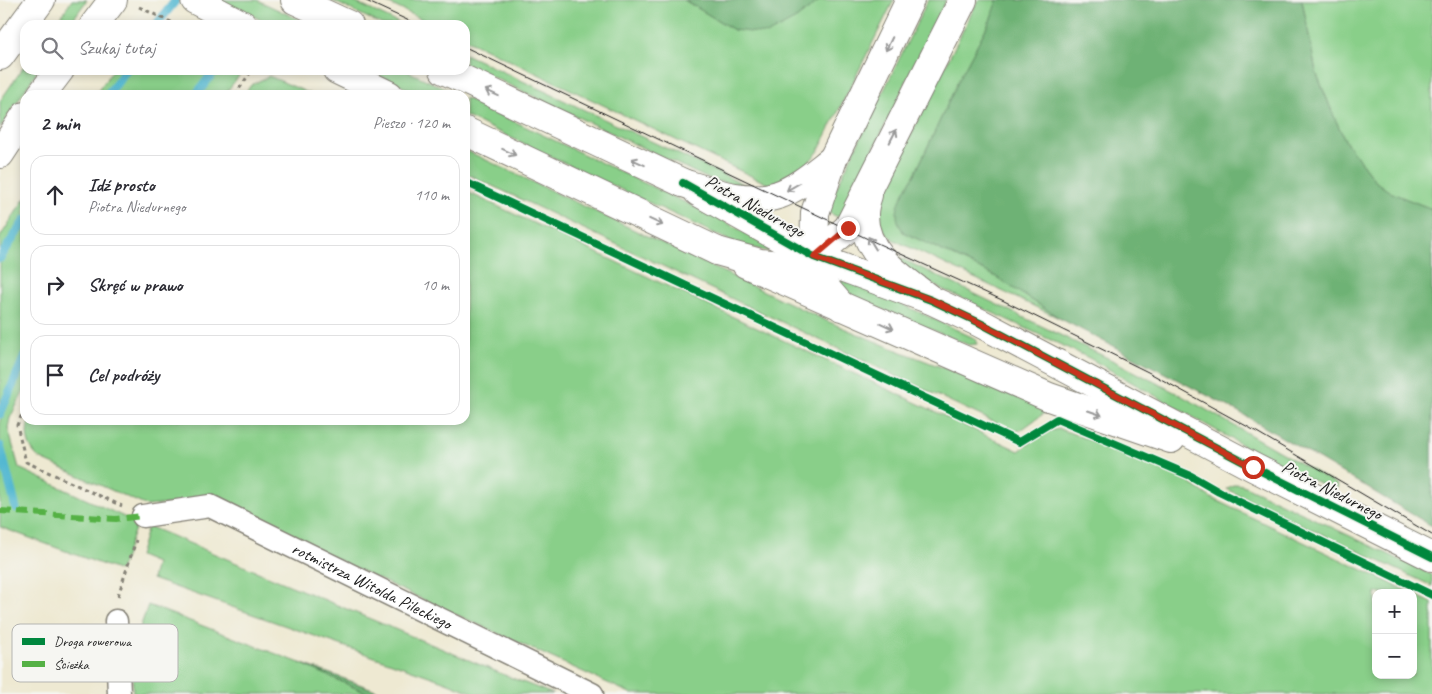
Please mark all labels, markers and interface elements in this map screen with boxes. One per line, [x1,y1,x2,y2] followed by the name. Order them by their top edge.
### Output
[20,20,470,75] search box
[38,34,66,62] icon: search
[78,36,155,60] text: Szukaj tutaj
[883,36,893,51] one-way arrow
[485,88,500,97] one-way arrow
[40,110,80,136] text: 2 min
[373,113,450,133] text: Pieszo · 120 m
[888,128,898,143] one-way arrow
[501,148,516,157] one-way arrow
[631,157,646,167] one-way arrow
[702,170,810,243] street label: Piotra Niedurnego
[88,173,155,197] text: Idź prosto
[41,181,69,209] icon: ahead
[787,182,801,192] one-way arrow
[415,185,449,205] text: 110 m
[88,197,186,217] text: Piotra Niedurnego
[837,217,860,240] route end
[648,218,663,227] one-way arrow
[866,237,876,251] one-way arrow
[41,271,69,299] icon: right
[88,273,183,297] text: Skręć w prawo
[422,275,449,295] text: 10 m
[879,322,894,332] one-way arrow
[41,361,69,389] icon: arrive
[88,363,159,387] text: Cel podróży
[1087,409,1102,418] one-way arrow
[1278,455,1387,525] street label: Piotra Niedurnego
[1242,456,1265,479] route start
[288,537,457,635] street label: rotmistrza Witolda Pileckiego
[1372,589,1417,679] map controls
[1372,589,1417,634] button: +
[12,624,178,682] legend
[54,633,132,650] text: Droga rowerowa
[1372,634,1417,679] button: −
[54,656,89,673] text: Ścieżka

